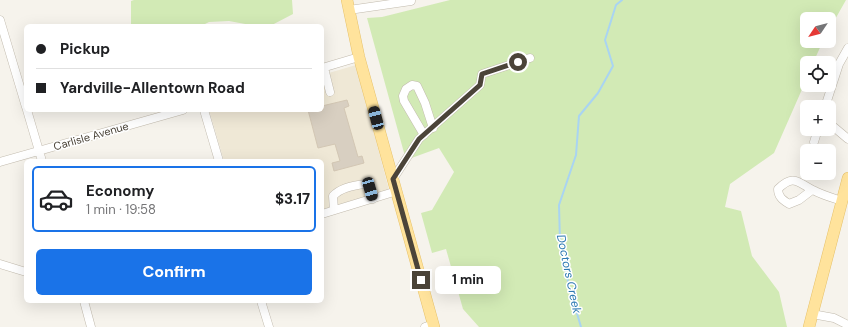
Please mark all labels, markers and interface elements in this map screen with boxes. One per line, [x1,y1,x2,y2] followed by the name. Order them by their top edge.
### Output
[800,12,836,48] north arrow
[800,12,836,180] map controls
[60,39,110,59] text: Pickup
[509,53,527,71] route start
[800,56,836,92] button: locate
[60,78,245,98] text: Yardville-Allentown Road
[800,100,836,136] button: +
[367,105,385,131] car
[52,119,130,153] street label: Carlisle Avenue
[800,144,836,180] button: −
[361,176,379,202] car
[38,181,74,217] icon: car
[86,181,154,201] text: Economy
[275,189,310,209] text: $3.17
[86,201,156,218] text: 1 min · 19:58
[553,233,585,316] water label: Doctors Creek
[36,249,312,295] button: Confirm
[435,266,501,294] callout: 1 min
[412,271,430,289] route end
[452,271,484,288] text: 1 min

